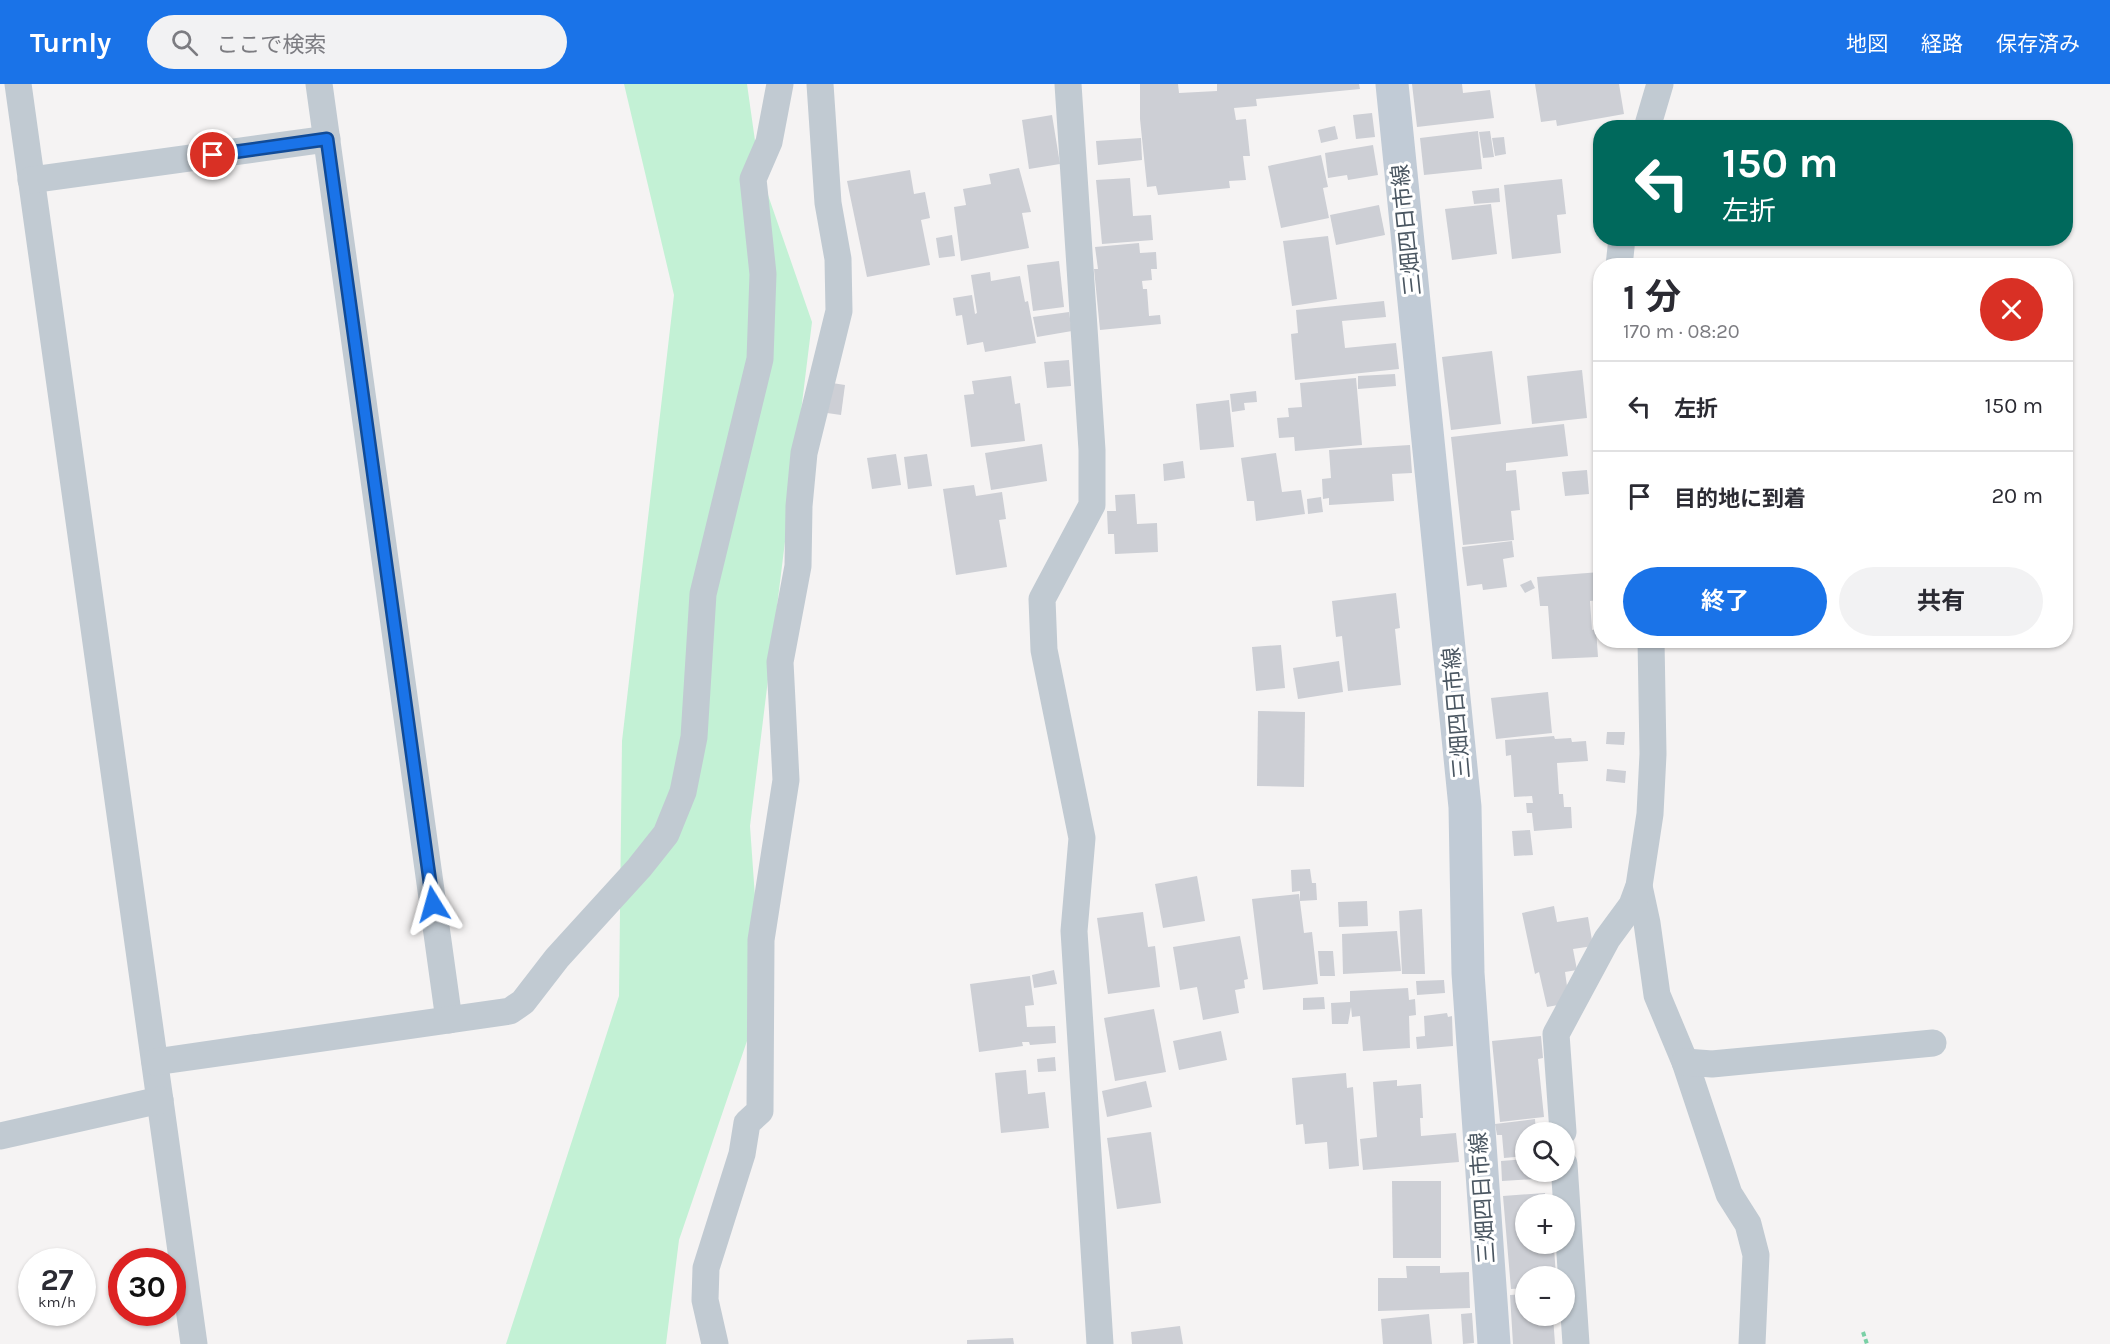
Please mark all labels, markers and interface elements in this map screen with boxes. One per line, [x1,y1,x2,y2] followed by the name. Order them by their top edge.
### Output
[147,15,567,69] search box
[30,26,111,59] text: Turnly
[168,26,201,59] icon: search
[216,32,326,58] text: ここで検索
[1846,32,1888,56] text: 地図
[1921,32,1963,56] text: 経路
[1996,32,2080,56] text: 保存済み
[187,129,238,180] pin
[196,138,229,171] icon: arrive
[1722,138,1838,188] text: 150 m
[1623,144,1701,222] icon: left
[1387,163,1427,297] street label: 三畑四日市線
[1722,195,1776,227] text: 左折
[1623,276,1681,318] text: 1 分
[1980,278,2043,341] button: close
[1623,320,1740,343] text: 170 m · 08:20
[1623,390,1656,423] icon: left
[1984,393,2043,419] text: 150 m
[1674,396,1718,422] text: 左折
[1623,480,1656,513] icon: arrive
[1991,483,2043,509] text: 20 m
[1674,486,1806,512] text: 目的地に到着
[1623,567,1827,636] button: 終了
[1839,567,2043,636] button: 共有
[1438,646,1476,780] street label: 三畑四日市線
[401,872,465,936] position arrow
[1515,1122,1575,1326] map controls
[1515,1122,1575,1182] button: search
[1465,1131,1501,1265] street label: 三畑四日市線
[1515,1194,1575,1254] button: +
[108,1248,186,1326] speed limit sign: 30
[40,1262,74,1298] text: 27
[1515,1266,1575,1326] button: −
[38,1293,76,1311] text: km/h

